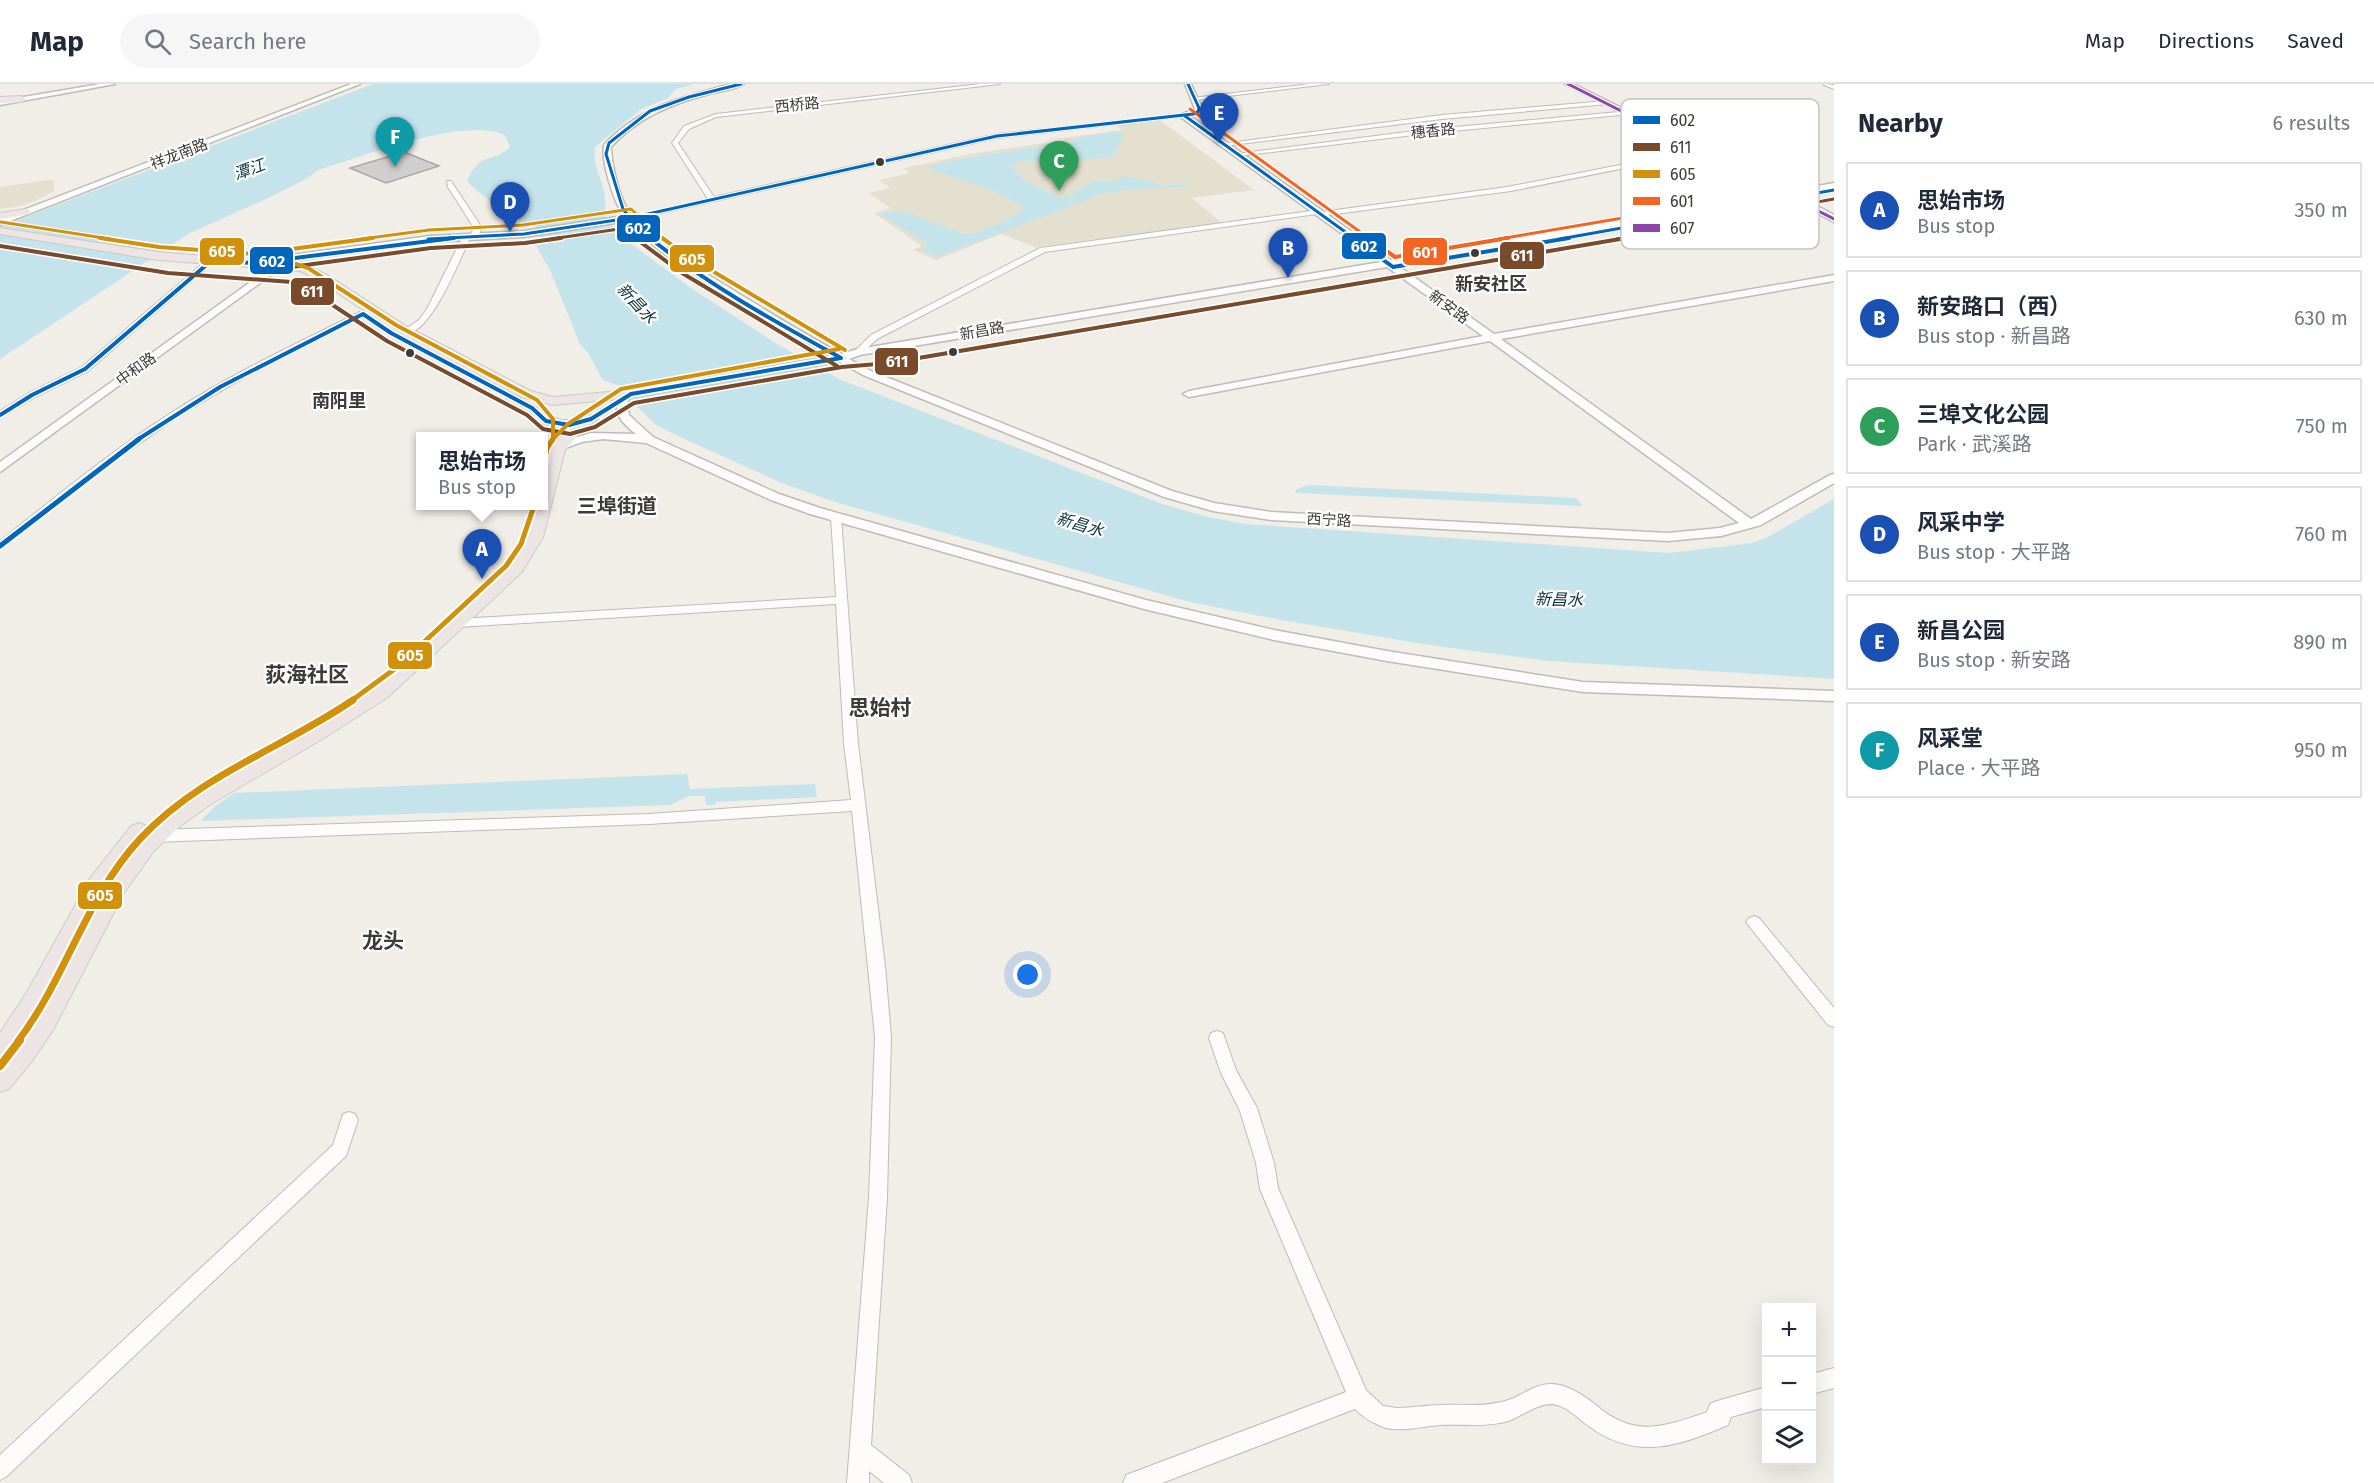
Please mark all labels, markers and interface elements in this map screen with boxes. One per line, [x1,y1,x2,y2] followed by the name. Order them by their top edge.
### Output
[120,14,540,68] search box
[30,25,84,58] text: Map
[141,25,174,58] icon: search
[189,28,307,55] text: Search here
[2085,28,2125,54] text: Map
[2158,28,2254,54] text: Directions
[2287,28,2344,54] text: Saved
[774,94,820,116] street label: 西桥路
[1200,94,1238,143] pin: E
[1621,99,1819,249] legend
[1858,108,1943,139] text: Nearby
[1670,111,1695,130] text: 602
[2273,111,2350,135] text: 6 results
[376,118,414,167] pin: F
[1410,120,1456,142] street label: 穗香路
[148,135,210,173] street label: 祥龙南路
[1670,138,1691,157] text: 611
[1040,141,1078,191] pin: C
[231,154,269,184] water label: 潭江
[874,156,886,168] unlabelled marker
[1670,165,1695,184] text: 605
[490,182,530,232] pin: D
[1917,187,2005,214] text: 思始市场
[1670,192,1694,211] text: 601
[1874,198,1885,222] text: A
[2294,198,2348,222] text: 350 m
[616,214,661,243] line badge: 602
[1917,214,1995,238] text: Bus stop
[625,219,651,238] text: 602
[1670,219,1694,238] text: 607
[1268,228,1308,278] pin: B
[1341,232,1387,260] line badge: 602
[199,237,245,266] line badge: 605
[1351,237,1377,256] text: 602
[1402,237,1448,266] line badge: 601
[1499,241,1545,270] line badge: 611
[209,242,236,261] text: 605
[1412,243,1438,262] text: 601
[669,244,715,273] line badge: 605
[249,246,294,275] line badge: 602
[1511,246,1533,265] text: 611
[1469,247,1481,259] unlabelled marker
[679,250,706,269] text: 605
[259,252,285,271] text: 602
[1455,273,1527,295] district label: 新安社区
[290,277,335,306] line badge: 611
[613,279,661,328] water label: 新昌水
[301,282,323,301] text: 611
[1426,286,1472,328] street label: 新安路
[1917,293,2071,320] text: 新安路口（西）
[1873,306,1886,330] text: B
[2294,306,2348,330] text: 630 m
[958,318,1006,344] street label: 新昌路
[1917,324,2071,348] text: Bus stop · 新昌路
[947,346,959,358] unlabelled marker
[404,347,416,359] unlabelled marker
[874,347,919,376] line badge: 611
[113,348,159,390] street label: 中和路
[886,352,908,371] text: 611
[312,390,366,412] district label: 南阳里
[1917,401,2049,428] text: 三埠文化公园
[1874,414,1885,438] text: C
[2296,414,2348,438] text: 750 m
[416,432,548,510] popup
[1917,432,2032,456] text: Park · 武溪路
[438,448,526,475] text: 思始市场
[438,475,516,499] text: Bus stop
[577,494,657,518] district label: 三埠街道
[1054,508,1107,541] water label: 新昌水
[1917,509,2005,536] text: 风采中学
[1306,510,1352,530] street label: 西宁路
[1873,522,1886,546] text: D
[2295,522,2348,546] text: 760 m
[462,530,502,579] pin: A
[1917,540,2071,564] text: Bus stop · 大平路
[1535,589,1584,610] water label: 新昌水
[1917,617,2005,644] text: 新昌公园
[1874,630,1885,654] text: E
[2293,630,2348,654] text: 890 m
[387,641,433,670] line badge: 605
[397,646,424,665] text: 605
[1917,648,2071,672] text: Bus stop · 新安路
[265,662,349,688] district label: 荻海社区
[849,695,912,721] district label: 思始村
[1917,725,1983,752] text: 风采堂
[1875,738,1884,762] text: F
[2294,738,2348,762] text: 950 m
[1917,756,2041,780] text: Place · 大平路
[77,881,123,910] line badge: 605
[87,886,114,905] text: 605
[362,928,404,954] district label: 龙头
[1013,960,1042,989] your location
[1762,1303,1816,1465] map controls
[1762,1303,1816,1357] button: +
[1762,1357,1816,1411] button: −
[1762,1411,1816,1465] button: layers

